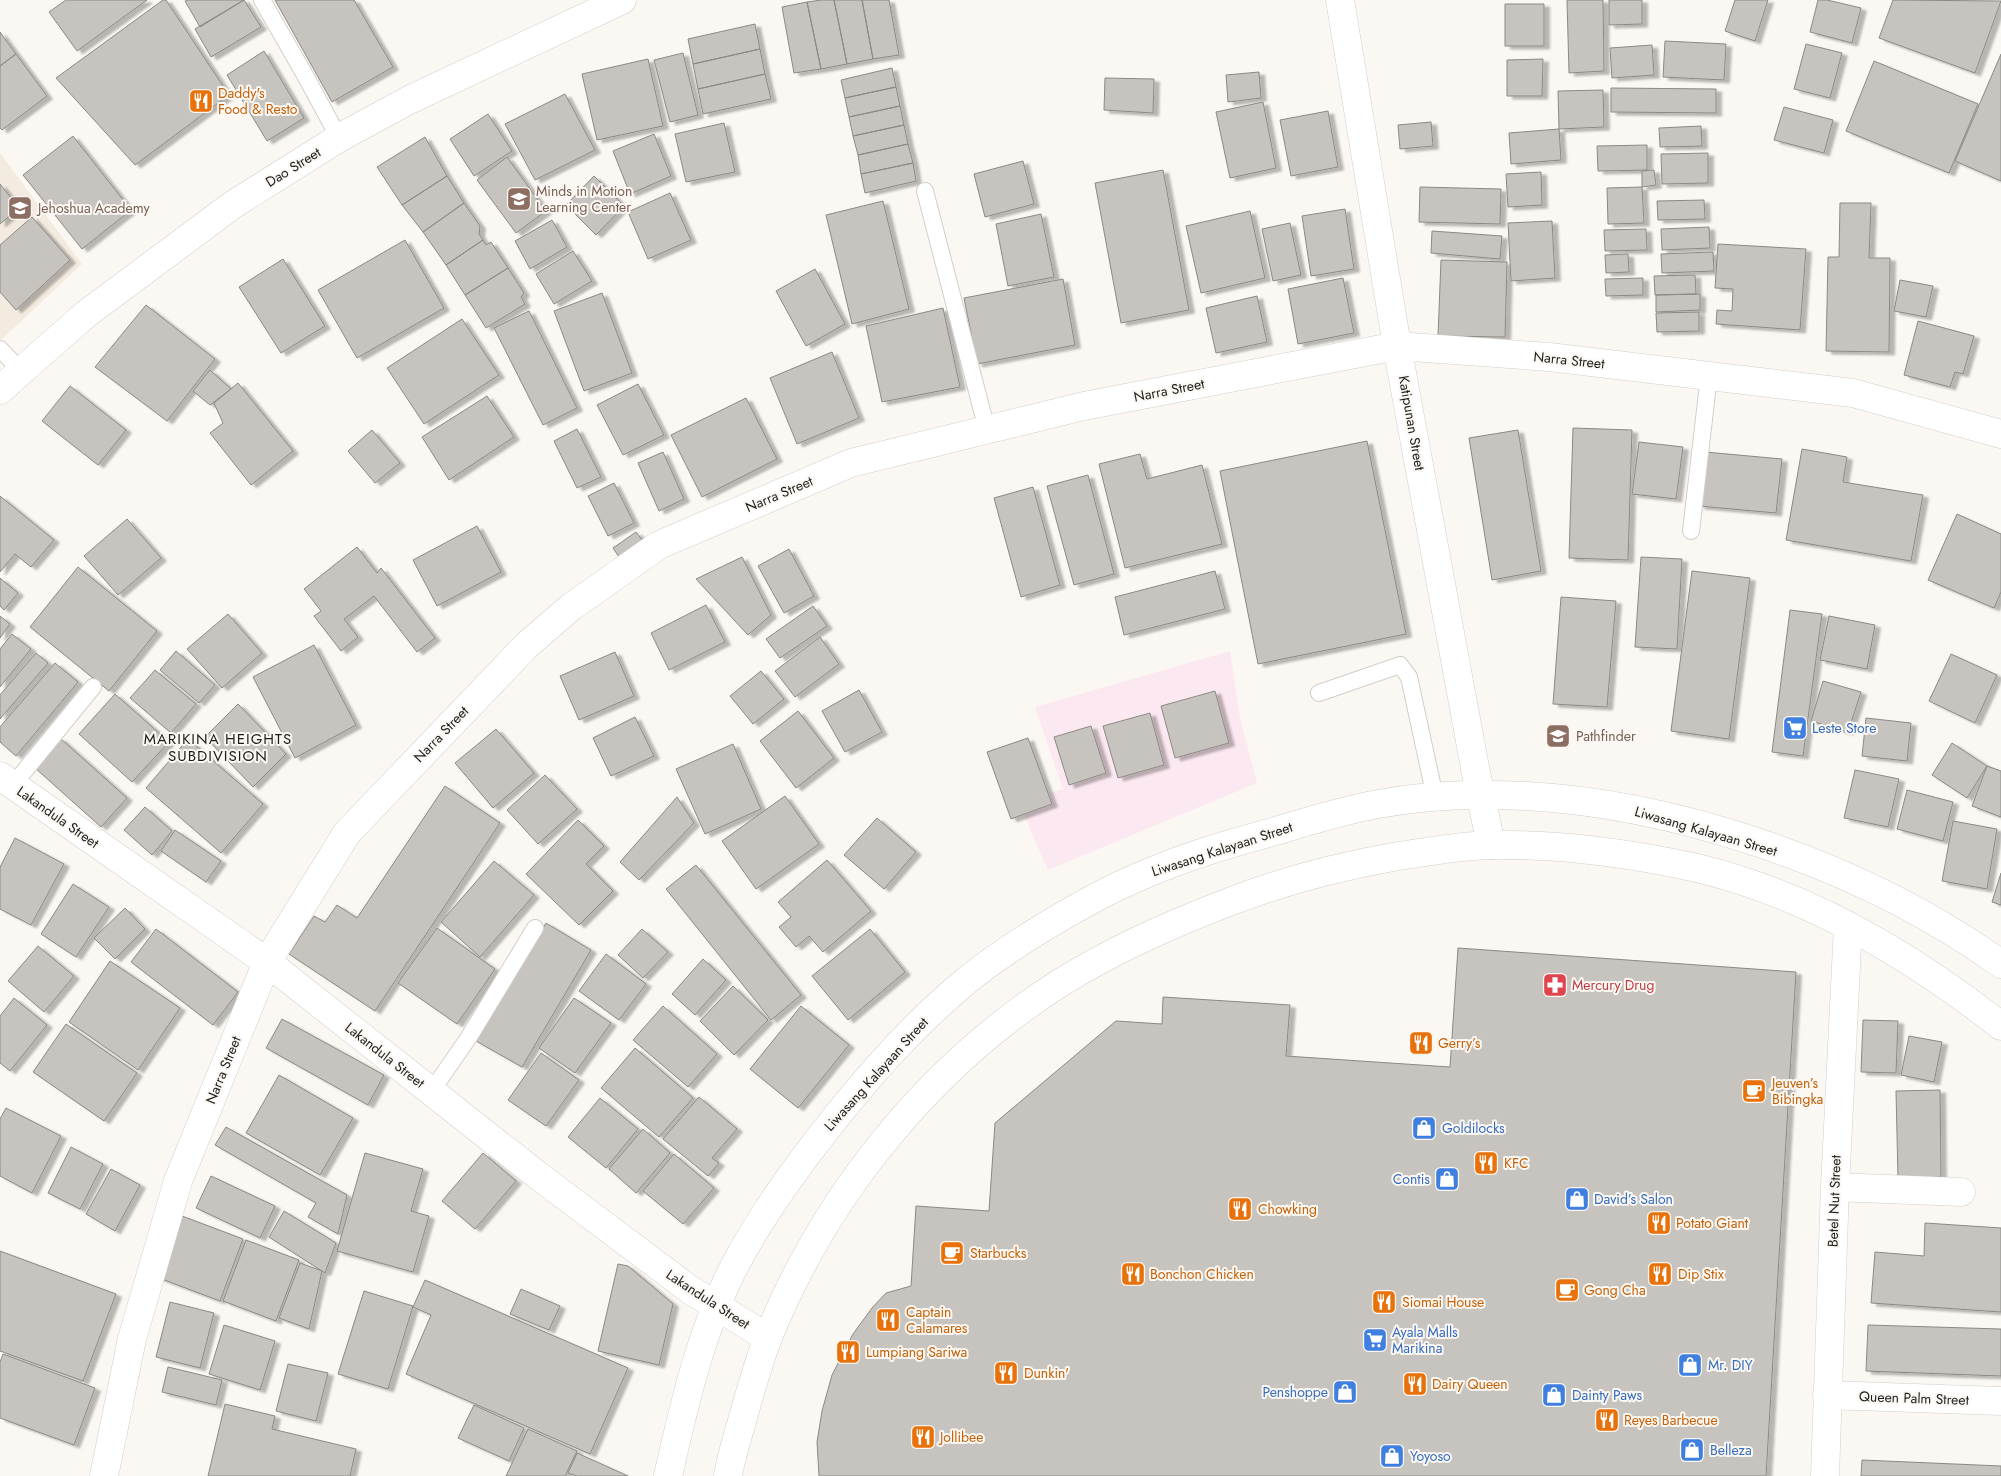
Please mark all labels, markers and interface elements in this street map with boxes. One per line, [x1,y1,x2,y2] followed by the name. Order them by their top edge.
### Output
[218,83,298,119] place label: Daddy's Food & Resto
[188,88,214,114] restaurant icon: Daddy's Food & Resto
[262,142,325,192] street label: Dao Street
[536,181,632,217] place label: Minds in Motion Learning Center
[506,186,532,212] school or university icon: Minds in Motion Learning Center
[7,195,33,221] school or university icon: Jehoshua Academy
[36,198,151,218] place label: Jehoshua Academy
[1532,346,1606,374] street label: Narra Street
[1132,373,1207,407] street label: Narra Street
[1394,374,1430,473] street label: Katipunan Street
[742,471,816,517] street label: Narra Street
[409,701,473,767] street label: Narra Street
[1782,715,1808,741] supermarket icon: Leste Store
[1812,718,1876,738] place label: Leste Store
[1545,723,1571,749] school or university icon: Pathfinder
[1576,726,1636,746] place label: Pathfinder
[144,728,292,767] district label: MARIKINA HEIGHTS SUBDIVISION
[13,781,104,853] street label: Lakandula Street
[1632,801,1780,861] street label: Liwasang Kalayaan Street
[1149,817,1296,881] street label: Liwasang Kalayaan Street
[1542,972,1568,998] pharmacy icon: Mercury Drug
[1572,975,1654,995] place label: Mercury Drug
[819,1012,933,1135] street label: Liwasang Kalayaan Street
[341,1018,430,1093] street label: Lakandula Street
[1408,1030,1434,1056] restaurant icon: Gerry’s
[200,1033,246,1107] street label: Narra Street
[1438,1033,1481,1053] place label: Gerry’s
[1770,1073,1823,1109] place label: Jeuven’s Bibingka
[1741,1078,1767,1104] cafe icon: Jeuven’s Bibingka
[1411,1115,1437,1141] shop icon: Goldilocks
[1442,1118,1505,1138] place label: Goldilocks
[1473,1150,1499,1176] restaurant icon: KFC
[1504,1153,1529,1173] place label: KFC
[1822,1154,1846,1247] street label: Betel Nut Street
[1434,1166,1460,1192] shop icon: Contis
[1393,1169,1430,1189] place label: Contis
[1564,1186,1590,1212] shop icon: David’s Salon
[1594,1189,1673,1209] place label: David’s Salon
[1227,1196,1253,1222] restaurant icon: Chowking
[1258,1199,1317,1219] place label: Chowking
[1646,1210,1672,1236] restaurant icon: Potato Giant
[1676,1213,1749,1233] place label: Potato Giant
[939,1240,965,1266] cafe icon: Starbucks
[970,1243,1027,1263] place label: Starbucks
[1120,1261,1146,1287] restaurant icon: Bonchon Chicken
[1647,1261,1673,1287] restaurant icon: Dip Stix
[662,1264,754,1334] street label: Lakandula Street
[1150,1264,1254,1284] place label: Bonchon Chicken
[1678,1264,1724,1284] place label: Dip Stix
[1554,1277,1580,1303] cafe icon: Gong Cha
[1584,1280,1646,1300] place label: Gong Cha
[1371,1289,1397,1315] restaurant icon: Siomai House
[1402,1292,1484,1312] place label: Siomai House
[906,1302,968,1338] place label: Captain Calamares
[875,1307,901,1333] restaurant icon: Captain Calamares
[1392,1322,1458,1358] place label: Ayala Malls Marikina
[1362,1327,1388,1353] supermarket icon: Ayala Malls Marikina
[835,1339,861,1365] restaurant icon: Lumpiang Sariwa
[866,1342,967,1362] place label: Lumpiang Sariwa
[1677,1352,1703,1378] shop icon: Mr. DIY
[1708,1355,1753,1375] place label: Mr. DIY
[993,1360,1019,1386] restaurant icon: Dunkin'
[1024,1363,1069,1383] place label: Dunkin'
[1402,1371,1428,1397] restaurant icon: Dairy Queen
[1432,1374,1508,1394] place label: Dairy Queen
[1332,1379,1358,1405] shop icon: Penshoppe
[1262,1382,1328,1402] place label: Penshoppe
[1541,1382,1567,1408] shop icon: Dainty Paws
[1572,1385,1642,1405] place label: Dainty Paws
[1859,1386,1970,1410] street label: Queen Palm Street
[1594,1407,1620,1433] restaurant icon: Reyes Barbecue
[1624,1410,1718,1430] place label: Reyes Barbecue
[910,1424,936,1450] restaurant icon: Jollibee
[938,1427,983,1447] place label: Jollibee
[1679,1437,1705,1463] shop icon: Belleza
[1710,1440,1752,1460] place label: Belleza
[1379,1443,1405,1469] shop icon: Yoyoso
[1410,1446,1451,1466] place label: Yoyoso

